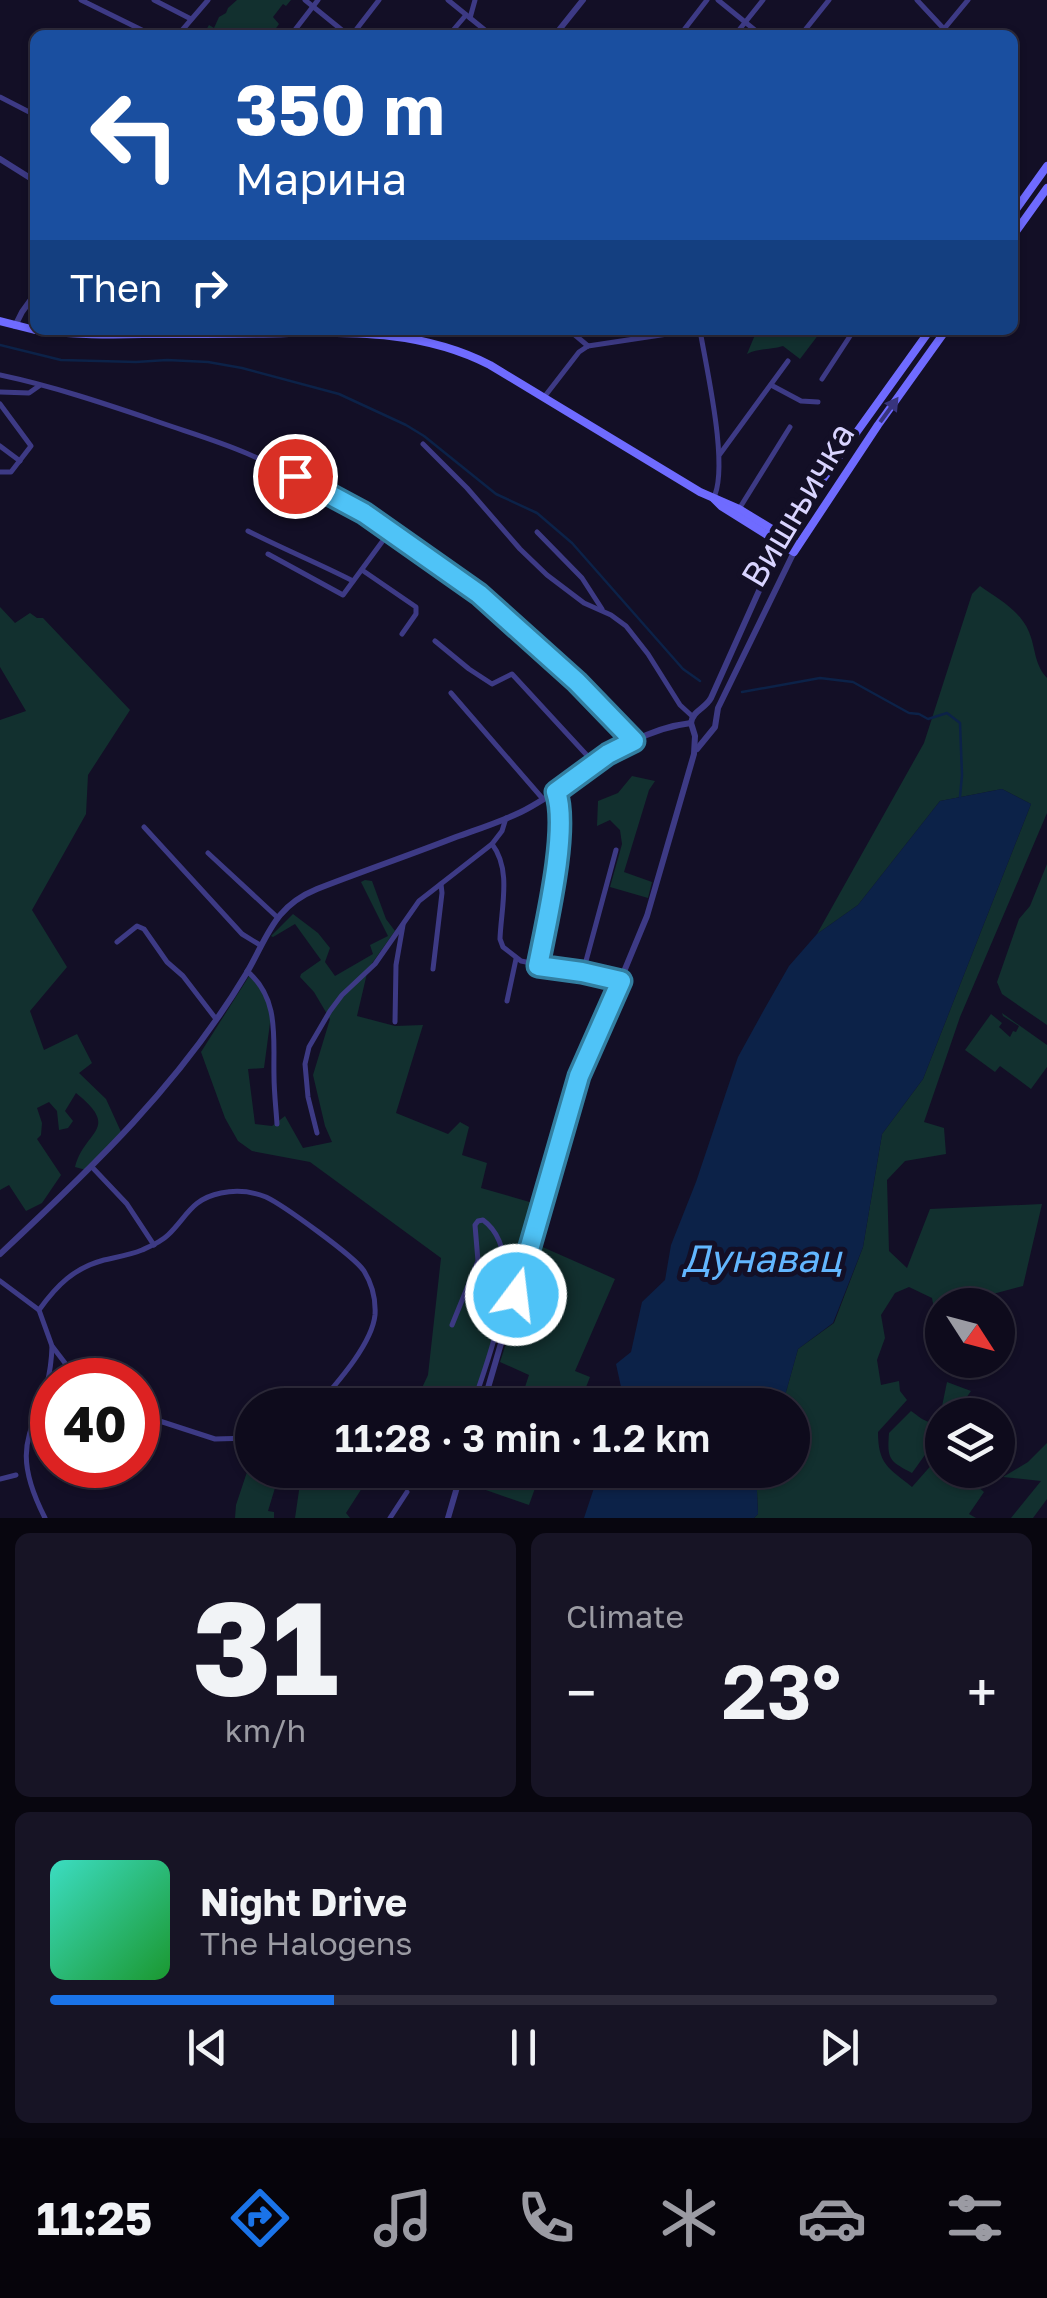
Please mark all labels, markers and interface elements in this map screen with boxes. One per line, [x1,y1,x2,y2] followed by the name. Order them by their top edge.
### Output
[235,66,445,150] text: 350 m
[70,70,200,200] icon: left
[235,151,407,205] text: Марина
[182,260,237,315] icon: right
[70,265,162,310] text: Then
[879,396,899,423] one-way arrow
[732,415,863,594] street label: Вишњичка
[253,434,338,519] pin
[268,449,323,504] icon: arrive
[681,1235,843,1280] water label: Дунавац
[464,1243,568,1347] position arrow
[925,1288,1015,1378] north arrow
[925,1288,1015,1488] map controls
[30,1358,160,1488] speed limit sign: 40
[925,1398,1015,1488] button: layers
[335,1415,710,1460] text: 11:28 · 3 min · 1.2 km
[192,1568,339,1724] text: 31
[566,1597,684,1635] text: Climate
[722,1645,841,1736] text: 23°
[566,1659,596,1725] text: −
[967,1659,997,1725] text: +
[225,1711,306,1749] text: km/h
[200,1879,407,1924] text: Night Drive
[200,1924,412,1962] text: The Halogens
[180,2020,235,2075] icon: previous
[496,2020,551,2075] icon: pause
[812,2020,867,2075] icon: next
[225,2183,295,2253] icon: directions
[368,2183,438,2253] icon: music
[511,2183,581,2253] icon: phone
[654,2183,724,2253] icon: climate
[797,2183,867,2253] icon: car
[940,2183,1010,2253] icon: filters
[37,2191,152,2245] text: 11:25

